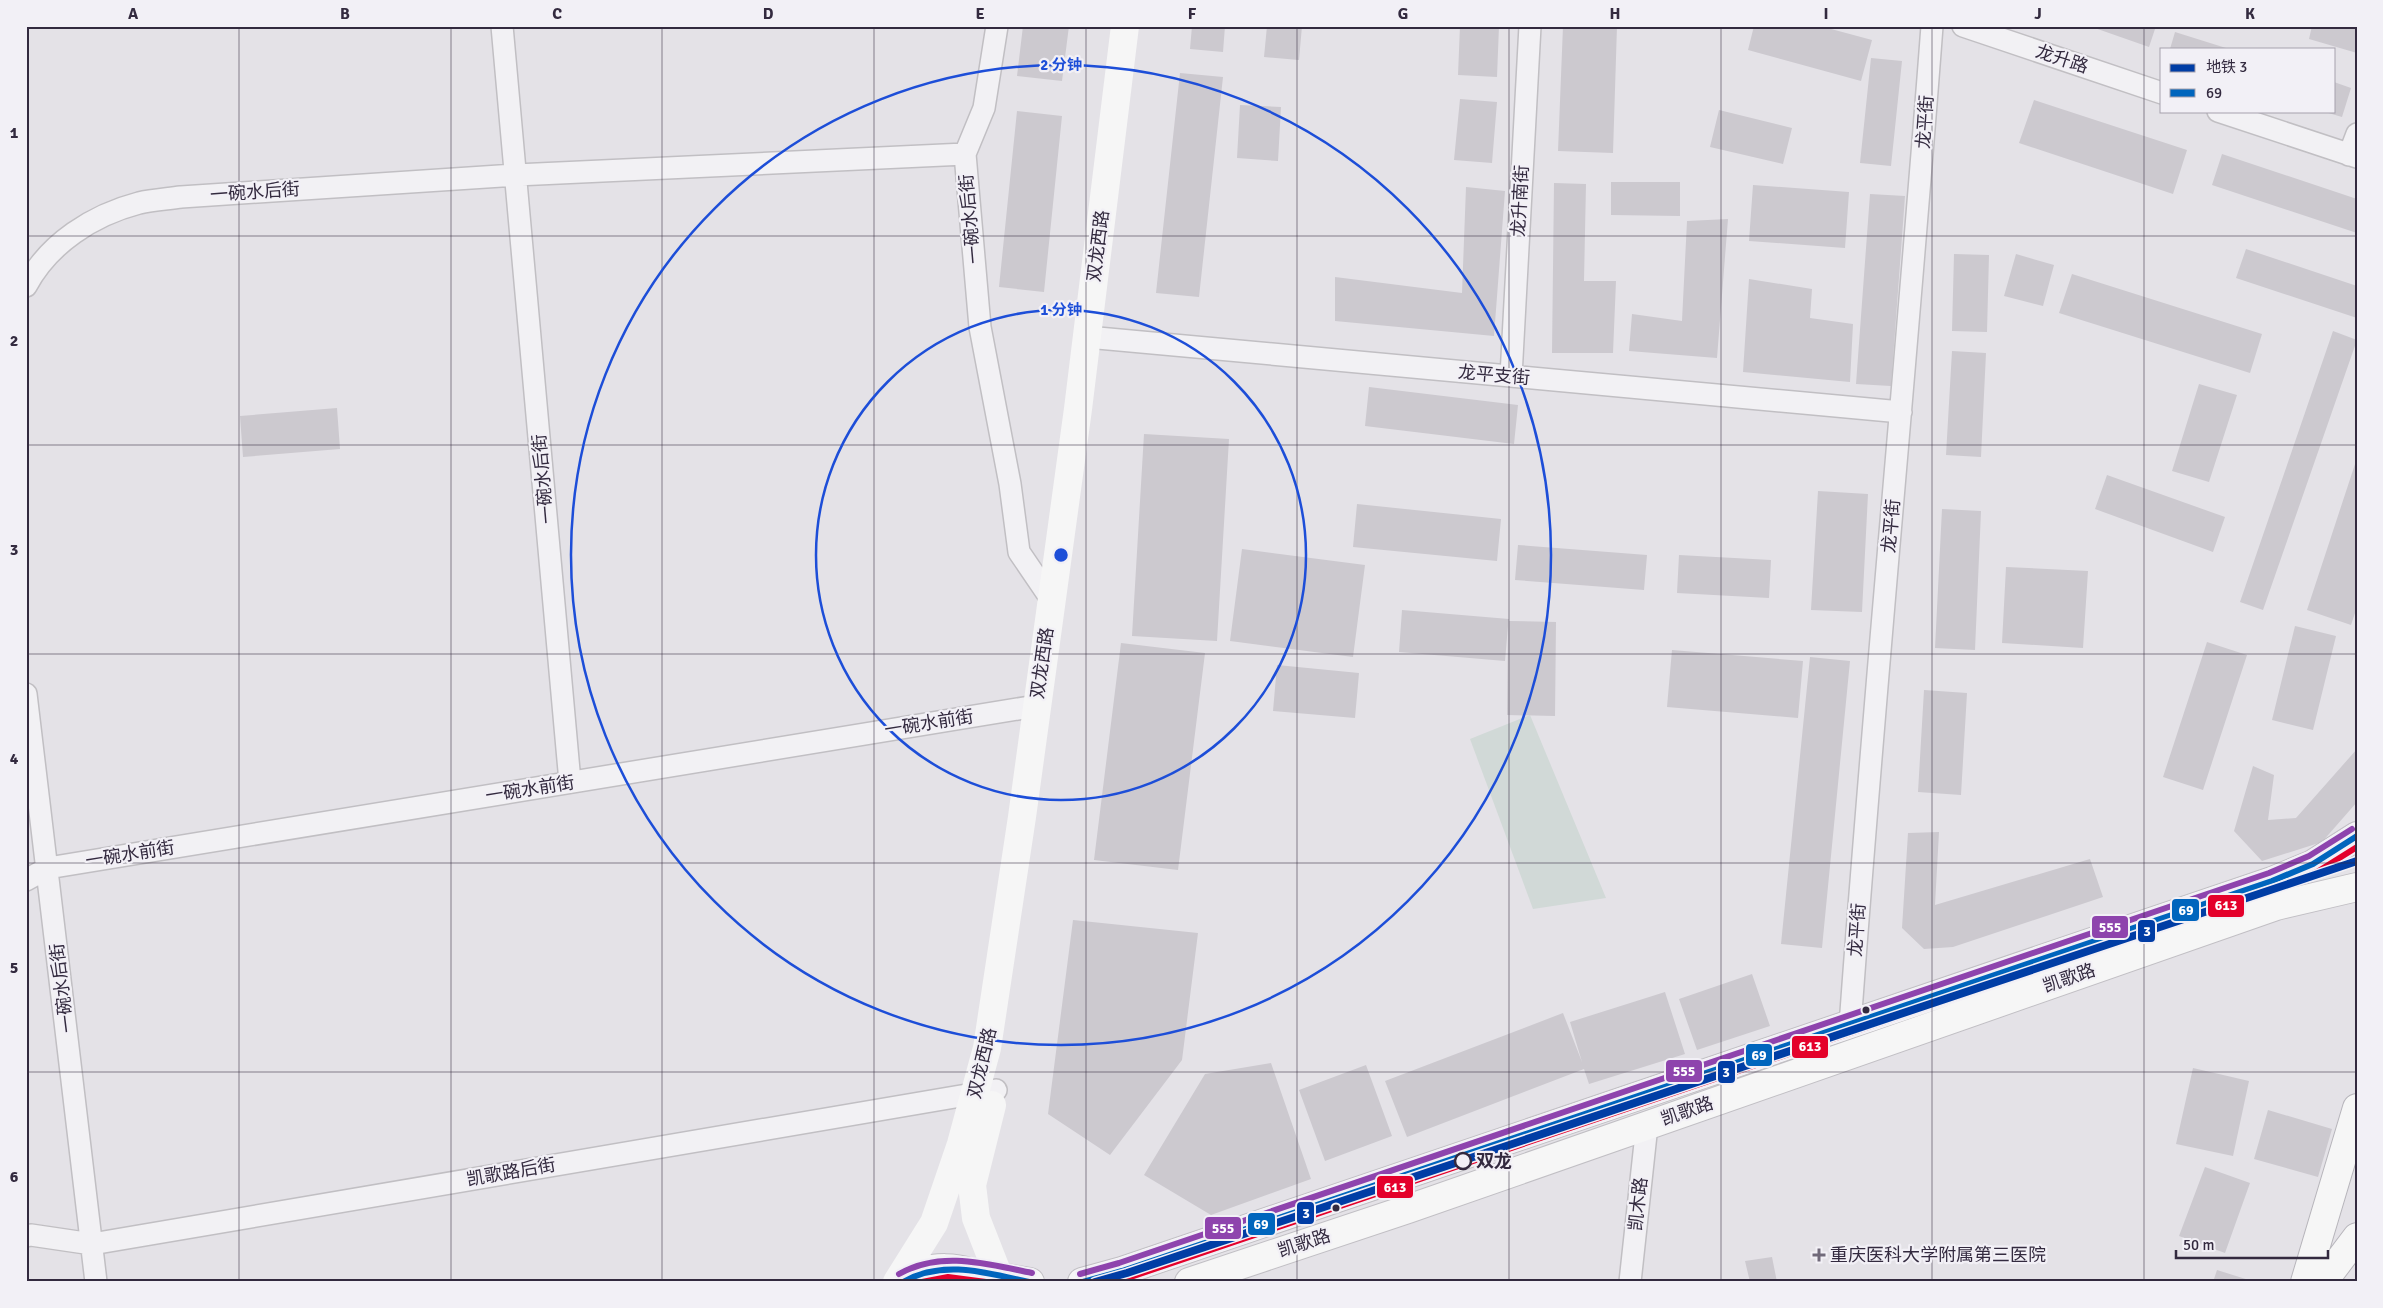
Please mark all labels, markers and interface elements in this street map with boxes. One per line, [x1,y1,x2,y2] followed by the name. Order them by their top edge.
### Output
[128,4,139,24] text: A
[340,4,350,24] text: B
[552,4,562,24] text: C
[763,4,774,24] text: D
[975,4,985,24] text: E
[1188,4,1197,24] text: F
[1398,4,1408,24] text: G
[1610,4,1620,24] text: H
[1823,4,1829,24] text: I
[2034,4,2042,24] text: J
[2245,4,2255,24] text: K
[2033,40,2091,78] street label: 龙升路
[2160,48,2336,112] legend
[1040,56,1082,74] text: 2 分钟
[2206,58,2247,76] text: 地铁 3
[2206,84,2222,102] text: 69
[1912,94,1938,150] street label: 龙平街
[10,123,19,143] text: 1
[1507,164,1533,238] street label: 龙升南街
[955,173,985,265] street label: 一碗水后街
[209,178,301,206] street label: 一碗水后街
[1083,209,1113,283] street label: 双龙西路
[1040,301,1082,319] text: 1 分钟
[10,331,18,351] text: 2
[1457,361,1531,389] street label: 龙平支街
[528,433,558,525] street label: 一碗水后街
[1878,498,1904,554] street label: 龙平街
[10,540,18,560] text: 3
[1052,546,1070,564] centre of rings
[1026,626,1058,700] street label: 双龙西路
[883,705,975,741] street label: 一碗水前街
[10,749,19,769] text: 4
[484,771,576,807] street label: 一碗水前街
[84,836,176,872] street label: 一碗水前街
[2207,894,2245,918] line badge: 613
[2215,897,2237,914] text: 613
[2171,898,2200,922] line badge: 69
[1844,902,1870,958] street label: 龙平街
[2178,902,2194,919] text: 69
[2091,915,2129,939] line badge: 555
[2099,919,2121,936] text: 555
[2137,919,2156,943] line badge: 3
[2143,923,2151,940] text: 3
[46,942,78,1034] street label: 一碗水后街
[10,958,18,978] text: 5
[2040,959,2098,997] street label: 凯歌路
[1861,1005,1871,1015] unlabelled marker
[963,1025,1001,1101] street label: 双龙西路
[1791,1035,1829,1059] line badge: 613
[1799,1038,1821,1055] text: 613
[1745,1043,1773,1067] line badge: 69
[1751,1047,1767,1064] text: 69
[1665,1059,1703,1083] line badge: 555
[1717,1060,1736,1084] line badge: 3
[1673,1063,1695,1080] text: 555
[1722,1064,1730,1081] text: 3
[1658,1092,1716,1130] street label: 凯歌路
[1476,1150,1512,1172] place label: 双龙
[1454,1152,1472,1170] marker: 双龙
[465,1153,557,1191] street label: 凯歌路后街
[10,1167,19,1187] text: 6
[1376,1175,1414,1199] line badge: 613
[1624,1176,1652,1232] street label: 凯木路
[1384,1179,1406,1196] text: 613
[1296,1201,1315,1225] line badge: 3
[1331,1203,1341,1213] unlabelled marker
[1302,1205,1310,1222] text: 3
[1247,1212,1276,1236] line badge: 69
[1204,1216,1242,1240] line badge: 555
[1253,1216,1269,1233] text: 69
[1212,1220,1234,1237] text: 555
[1275,1224,1333,1262] street label: 凯歌路
[2176,1228,2328,1260] scale bar
[2183,1236,2214,1254] text: 50 m
[1830,1244,2046,1266] place label: 重庆医科大学附属第三医院
[1812,1248,1826,1262] marker: 重庆医科大学附属第三医院

